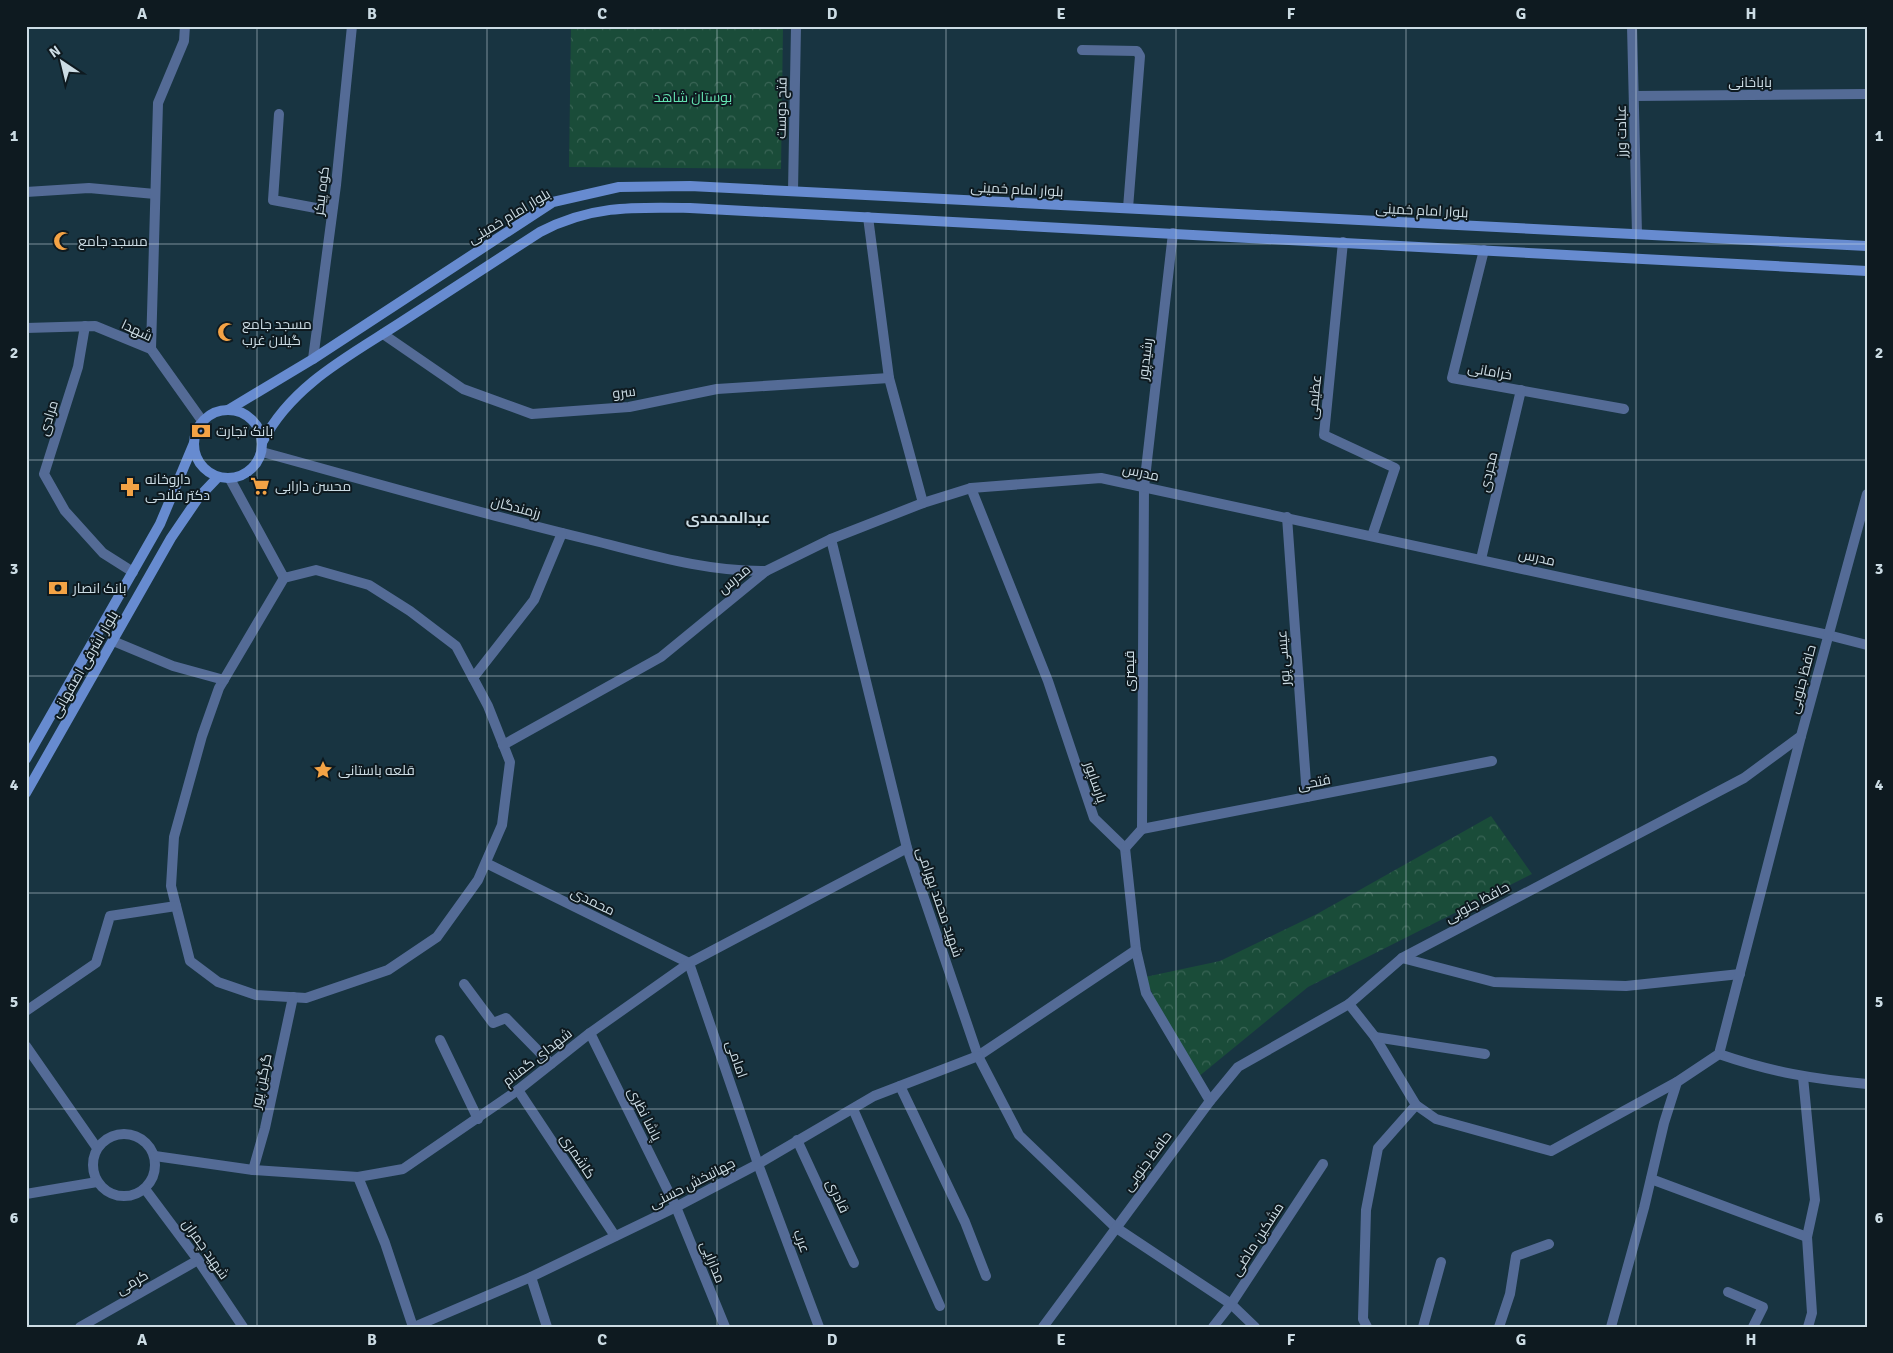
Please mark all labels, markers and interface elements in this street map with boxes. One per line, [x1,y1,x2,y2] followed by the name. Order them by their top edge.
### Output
[137,4,148,24] text: A
[367,4,377,24] text: B
[597,4,607,24] text: C
[827,4,838,24] text: D
[1056,4,1066,24] text: E
[1287,4,1296,24] text: F
[1516,4,1526,24] text: G
[1746,4,1756,24] text: H
[38,38,88,88] north arrow
[46,42,64,62] text: N
[1728,74,1772,91] street label: باباخانی
[772,77,791,139] street label: فتح دوست
[654,89,732,106] park label: بوستان شاهد
[1613,105,1630,158] street label: عبادت ورز
[10,126,19,146] text: 1
[1875,126,1884,146] text: 1
[310,166,334,218] street label: کوه پیکر
[970,179,1064,201] street label: بلوار امام خمینی
[465,185,554,249] street label: بلوار امام خمینی
[1375,200,1469,222] street label: بلوار امام خمینی
[52,230,74,252] mosque icon: مسجد جامع
[78,233,148,250] place label: مسجد جامع
[119,316,155,345] street label: شهدا
[242,316,312,349] place label: مسجد جامع گیلان غرب
[216,321,238,343] mosque icon: مسجد جامع گیلان غرب
[1134,337,1158,382] street label: رشیدپور
[10,343,18,363] text: 2
[1875,343,1883,363] text: 2
[1466,359,1514,384] street label: خرامانی
[1304,374,1325,420] street label: عظیمی
[612,383,637,402] street label: سرو
[35,398,62,438] street label: مرادی
[190,420,212,442] bank icon: بانک تجارت
[216,423,273,440] place label: بانک تجارت
[1476,450,1501,494] street label: مجردی
[1121,460,1161,485] street label: مدرس
[145,471,210,504] place label: داروخانه دکتر فلاحی
[249,475,271,497] supermarket icon: محسن دارابی
[119,476,141,498] pharmacy icon: داروخانه دکتر فلاحی
[275,478,351,495] place label: محسن دارابی
[489,493,543,522] street label: رزمندگان
[686,509,770,527] district label: عبدالمحمدی
[1517,545,1557,570] street label: مدرس
[10,559,18,579] text: 3
[1875,559,1883,579] text: 3
[715,561,754,598] street label: مدرس
[47,577,69,599] bank icon: بانک انصار
[72,580,126,597] place label: بانک انصار
[47,608,122,721] street label: بلوار اشرفی اصفهانی
[1273,630,1295,687] street label: عیسی پور
[1785,643,1820,715] street label: حافظ جنوبی
[1121,651,1138,691] street label: قیصری
[1079,758,1111,806] street label: پارساپور
[312,759,334,781] place icon: قلعه باستانی
[338,762,415,779] place label: قلعه باستانی
[1296,771,1332,794] street label: فتحی
[10,775,19,795] text: 4
[1875,775,1884,795] text: 4
[913,845,966,959] street label: شهید محمد بهرامی
[1442,878,1512,927] street label: حافظ جنوبی
[568,884,618,919] street label: محمدی
[10,992,18,1012] text: 5
[1875,992,1883,1012] text: 5
[499,1025,576,1091] street label: شهدای گمنام
[722,1038,751,1080] street label: امامی
[247,1052,277,1111] street label: گرگین پور
[623,1085,665,1144] street label: پاشا نظری
[1119,1128,1175,1195] street label: حافظ جنوبی
[556,1131,599,1182] street label: کاشمری
[646,1154,738,1212] street label: جهانبخش حسنی
[822,1176,853,1216] street label: قادری
[1227,1199,1287,1279] street label: مشکین ماضی
[10,1208,19,1228] text: 6
[1875,1208,1884,1228] text: 6
[178,1216,233,1283] street label: شهید چمران
[790,1227,814,1255] street label: عرب
[696,1239,729,1286] street label: مدارایی
[113,1266,151,1298] street label: کرمی
[137,1330,148,1350] text: A
[367,1330,377,1350] text: B
[597,1330,607,1350] text: C
[827,1330,838,1350] text: D
[1056,1330,1066,1350] text: E
[1287,1330,1296,1350] text: F
[1516,1330,1526,1350] text: G
[1746,1330,1756,1350] text: H

